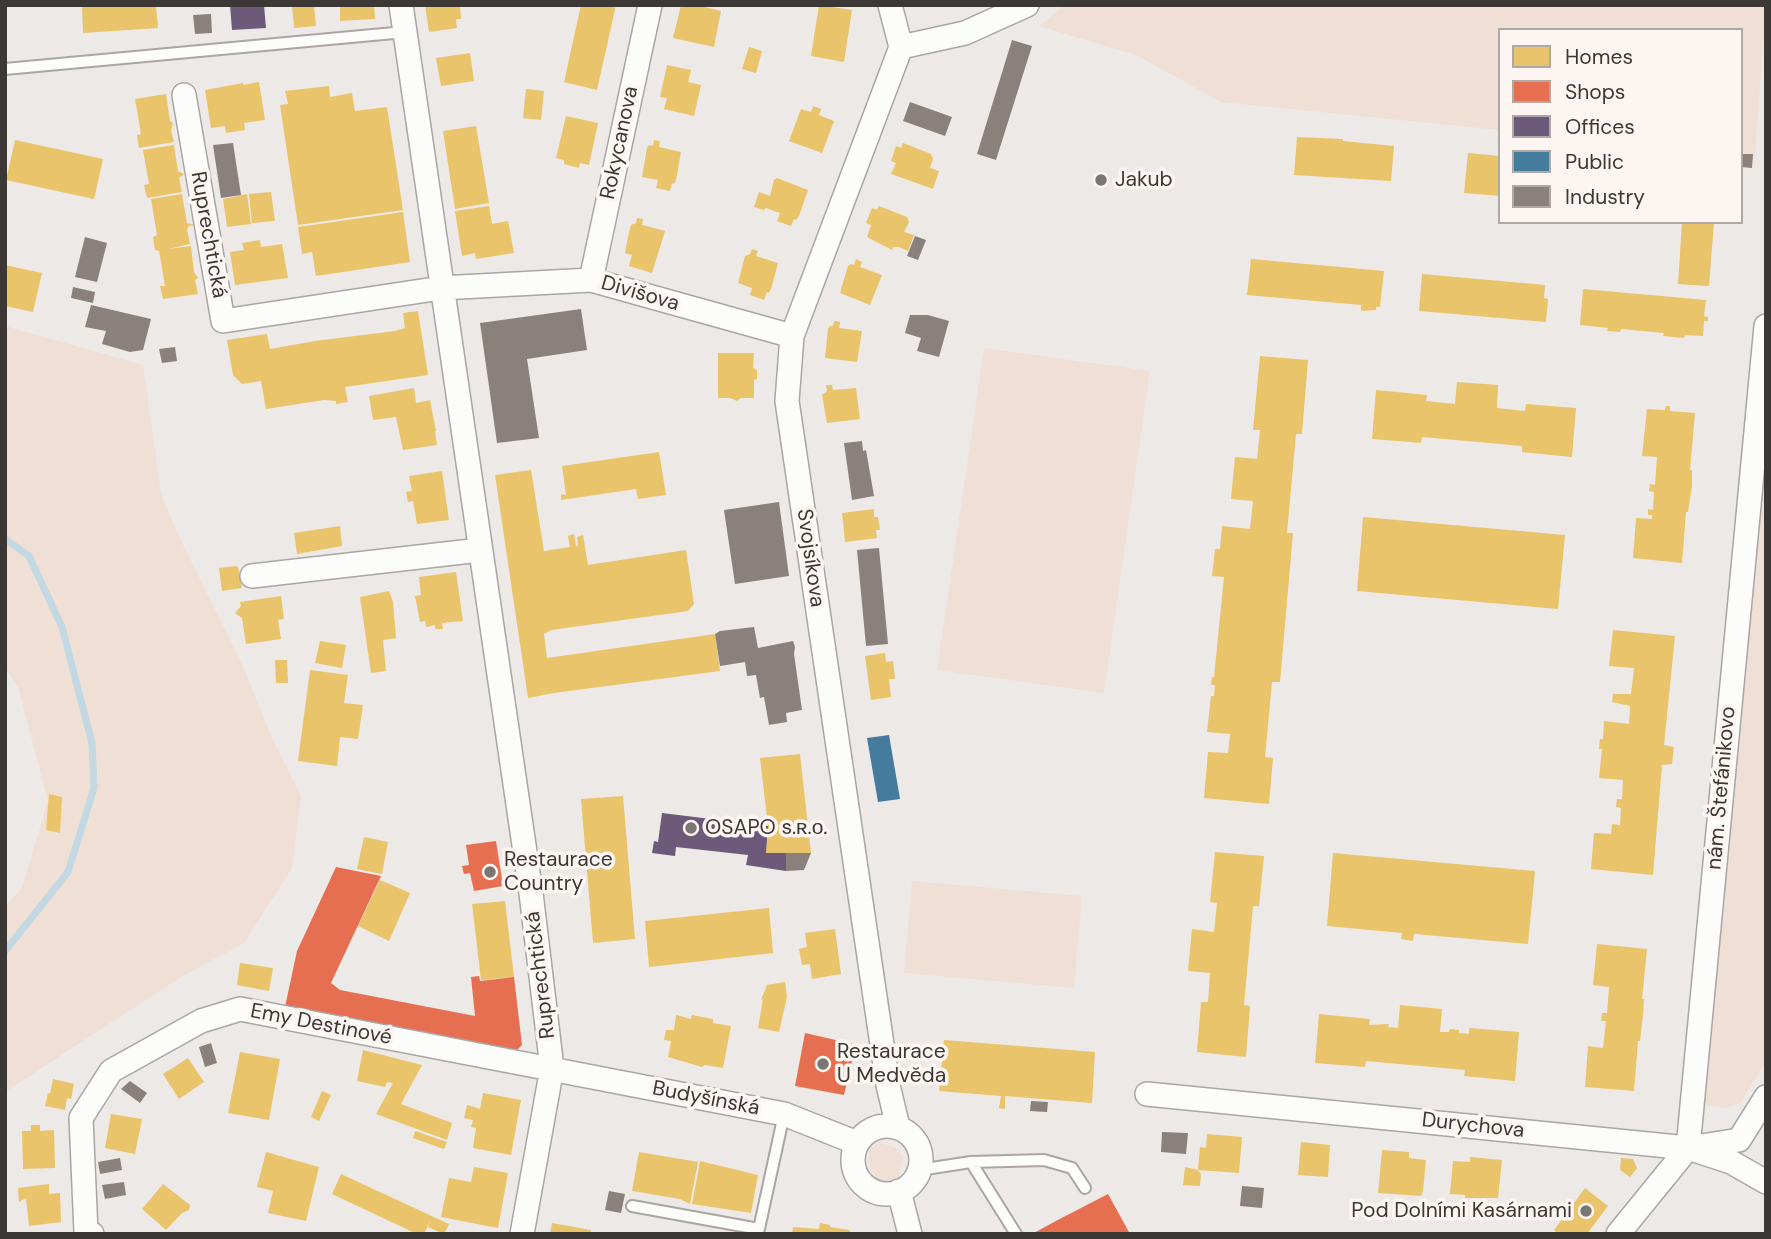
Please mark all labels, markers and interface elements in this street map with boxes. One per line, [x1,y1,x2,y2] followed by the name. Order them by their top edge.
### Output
[1498,28,1743,224] legend
[1565,43,1633,71] text: Homes
[1565,78,1625,106] text: Shops
[596,84,644,202] street label: Rokycanova
[1565,113,1635,141] text: Offices
[1565,148,1624,176] text: Public
[1115,167,1173,193] place label: Jakub
[184,170,232,300] street label: Ruprechtická
[1093,172,1109,188] marker: Jakub
[1565,183,1645,211] text: Industry
[598,271,682,317] street label: Divišova
[791,507,829,609] street label: Svojsíkova
[1702,705,1742,871] street label: nám. Štefánikovo
[705,815,827,841] place label: OSAPO s.ʀ.ᴏ.
[683,820,699,836] marker: OSAPO s.ʀ.ᴏ.
[504,847,613,897] place label: Restaurace Country
[482,864,498,880] marker: Restaurace Country
[521,910,561,1040] street label: Ruprechtická
[248,999,394,1051] street label: Emy Destinové
[837,1039,946,1089] place label: Restaurace U Medvěda
[815,1056,831,1072] marker: Restaurace U Medvěda
[650,1076,762,1122] street label: Budyšínská
[1421,1108,1525,1144] street label: Durychova
[1351,1198,1572,1224] place label: Pod Dolními Kasárnami
[1578,1203,1594,1219] marker: Pod Dolními Kasárnami

